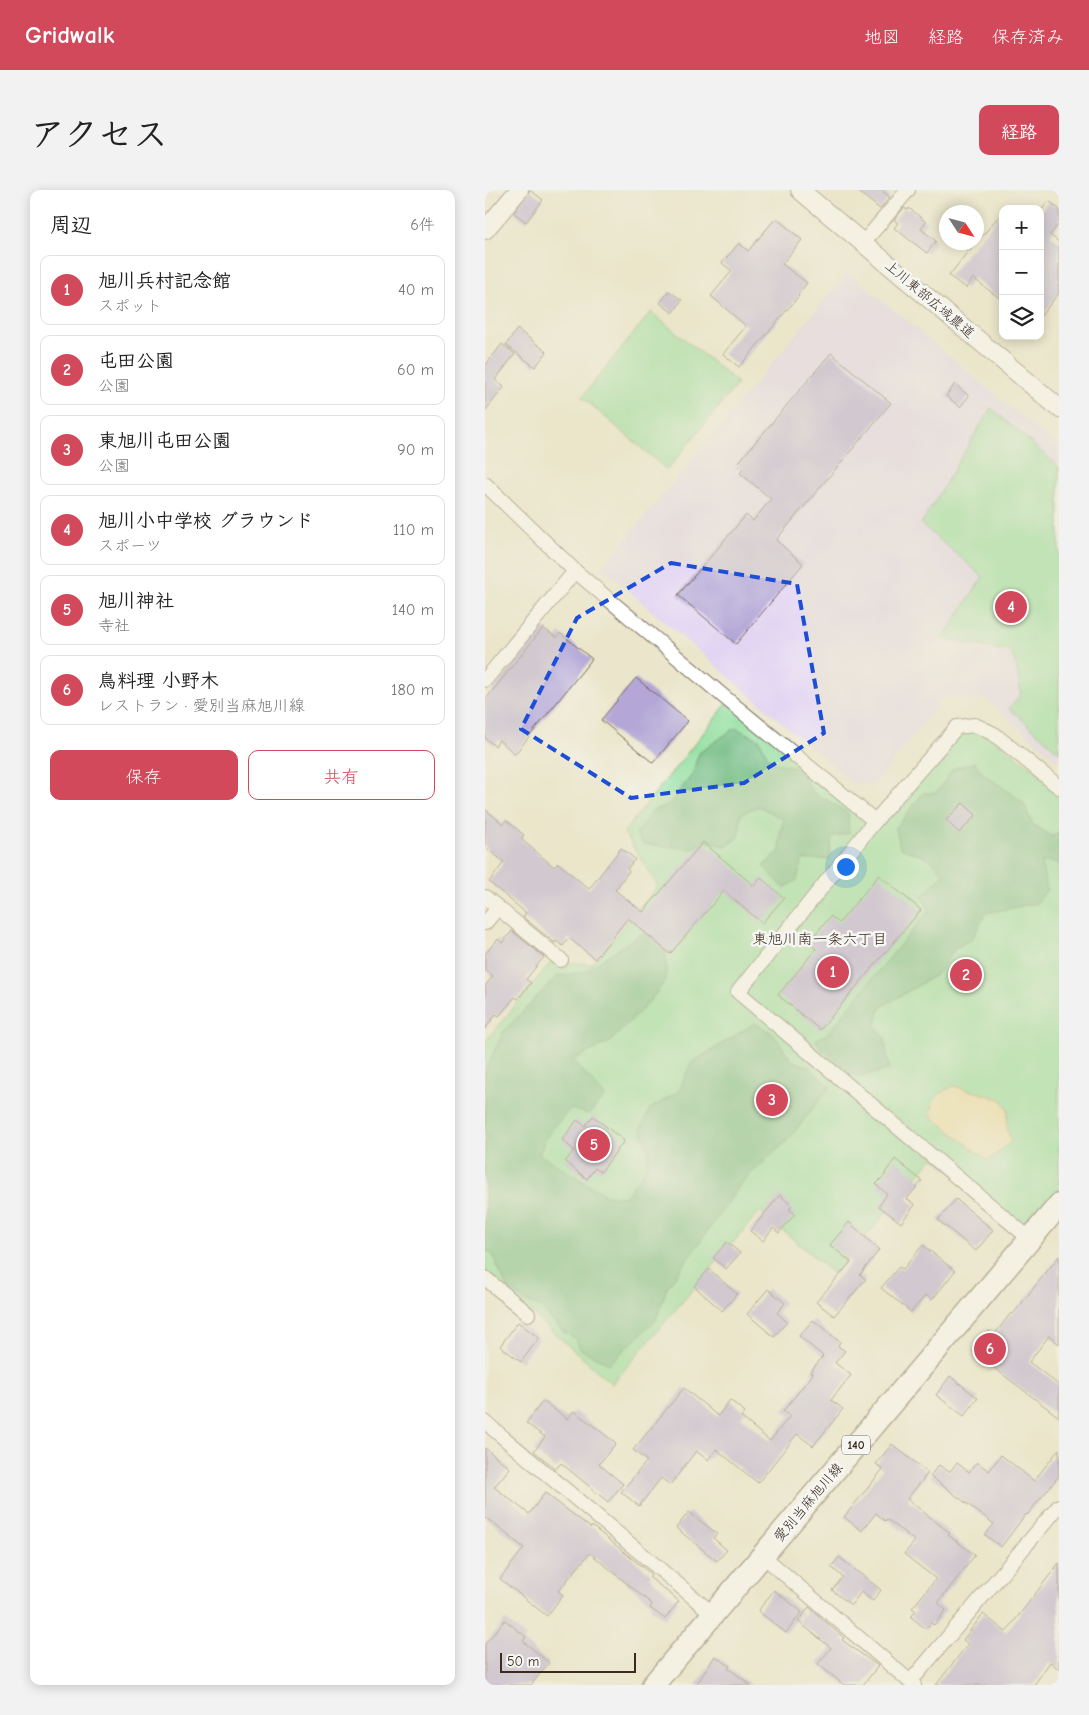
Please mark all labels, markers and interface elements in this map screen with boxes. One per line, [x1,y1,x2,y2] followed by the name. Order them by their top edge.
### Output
[25,21,114,49] text: Gridwalk
[864,27,900,48] text: 地図
[928,27,964,48] text: 経路
[992,27,1064,48] text: 保存済み
[979,105,1059,155] button: 経路
[30,114,168,155] text: アクセス
[939,205,984,250] north arrow
[999,205,1044,340] map controls
[999,205,1044,250] button: +
[50,213,92,237] text: 周辺
[410,216,435,234] text: 6件
[999,250,1044,295] button: −
[881,257,978,342] street label: 上川東部広域農道
[98,270,231,292] text: 旭川兵村記念館
[64,281,70,299] text: 1
[398,281,434,299] text: 40 m
[999,295,1044,340] button: layers
[98,297,162,315] text: スポット
[98,350,174,372] text: 屯田公園
[63,361,71,379] text: 2
[397,361,434,379] text: 60 m
[98,377,130,395] text: 公園
[98,430,231,452] text: 東旭川屯田公園
[63,441,71,459] text: 3
[397,441,434,459] text: 90 m
[98,457,130,475] text: 公園
[98,510,314,532] text: 旭川小中学校 グラウンド
[63,521,71,539] text: 4
[393,521,434,539] text: 110 m
[98,537,162,555] text: スポーツ
[995,588,1027,626] pin: 4
[98,590,174,612] text: 旭川神社
[63,601,71,619] text: 5
[392,601,434,619] text: 140 m
[98,617,130,635] text: 寺社
[98,670,219,692] text: 鳥料理 小野木
[63,681,71,699] text: 6
[391,681,434,699] text: 180 m
[98,697,305,715] text: レストラン · 愛別当麻旭川線
[50,750,238,800] button: 保存
[248,750,435,800] button: 共有
[833,854,859,880] your location
[752,930,888,948] district label: 東旭川南一条六丁目
[817,953,849,991] pin: 1
[950,956,982,994] pin: 2
[756,1081,788,1119] pin: 3
[578,1126,610,1164] pin: 5
[974,1330,1006,1368] pin: 6
[842,1436,870,1454] road number: 140
[770,1459,846,1545] street label: 愛別当麻旭川線
[500,1650,636,1673] scale bar
[507,1653,539,1670] text: 50 m

